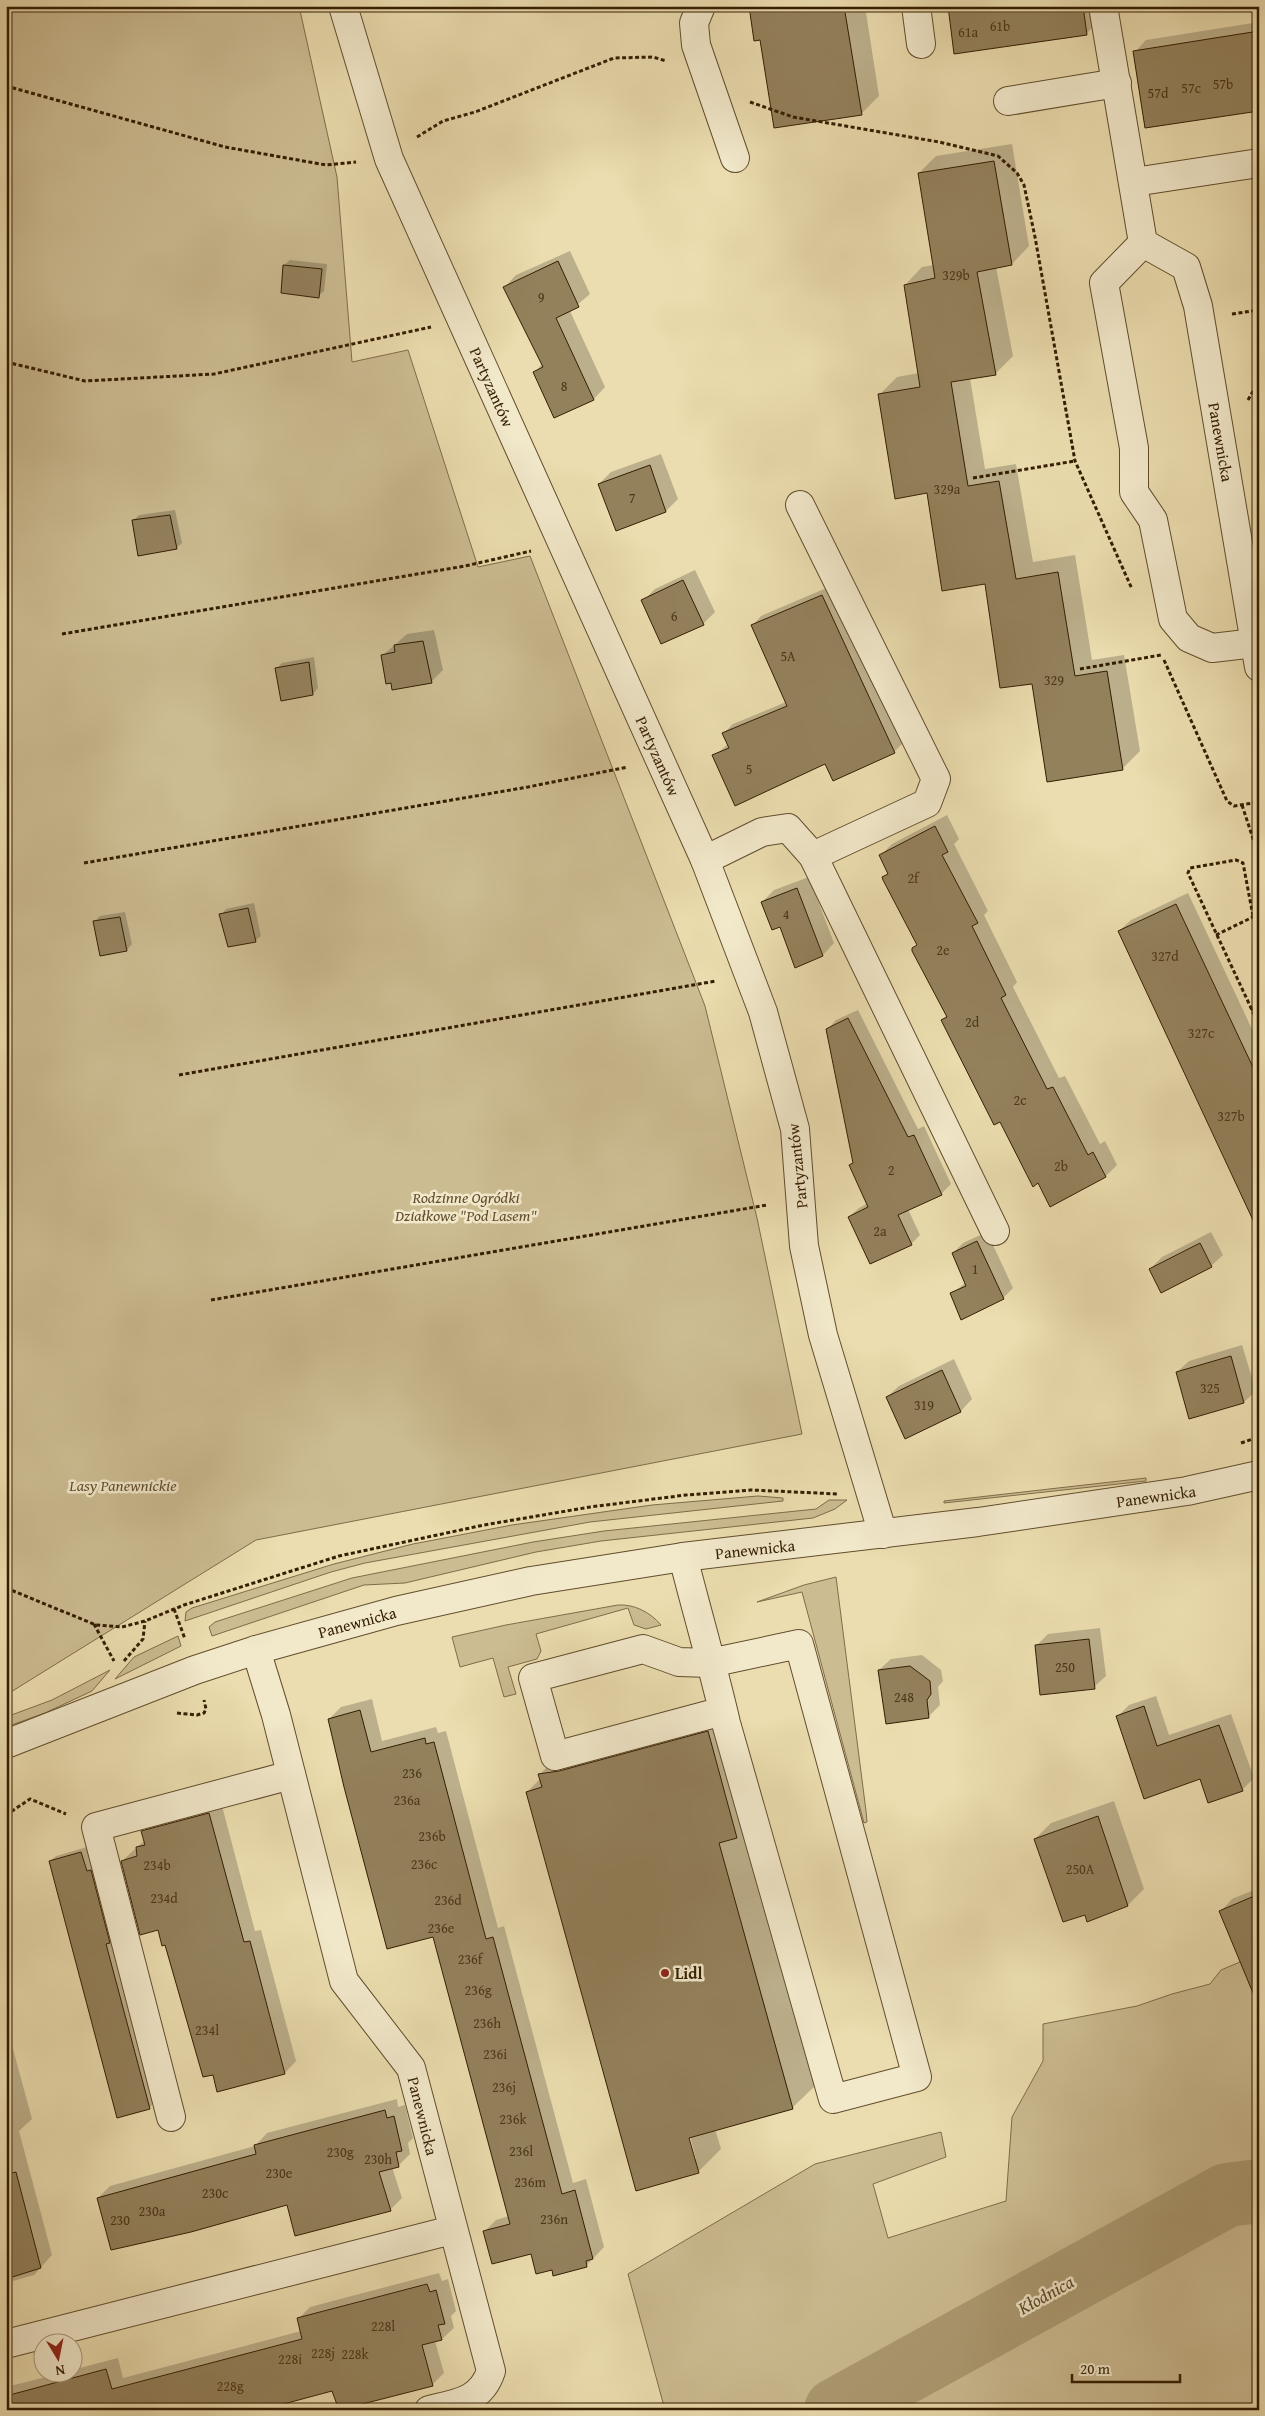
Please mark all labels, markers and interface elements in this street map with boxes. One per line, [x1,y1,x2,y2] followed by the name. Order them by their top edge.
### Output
[990,16,1010,36] house number: 61b
[958,22,978,42] house number: 61a
[1213,74,1233,94] house number: 57b
[1181,78,1201,98] house number: 57c
[1148,83,1169,103] house number: 57d
[942,265,970,285] house number: 329b
[538,287,545,307] house number: 9
[464,343,521,431] street label: Partyzantów
[561,376,568,396] house number: 8
[1202,401,1240,484] street label: Panewnicka
[934,479,961,499] house number: 329a
[629,488,636,508] house number: 7
[671,606,678,626] house number: 6
[780,646,796,666] house number: 5A
[1044,670,1064,690] house number: 329
[630,712,687,800] street label: Partyzantów
[746,759,752,779] house number: 5
[907,868,920,888] house number: 2f
[783,904,790,924] house number: 4
[936,940,950,960] house number: 2e
[1151,946,1179,966] house number: 327d
[965,1012,980,1032] house number: 2d
[1188,1023,1214,1043] house number: 327c
[1014,1090,1026,1110] house number: 2c
[1217,1106,1245,1126] house number: 327b
[781,1122,813,1210] street label: Partyzantów
[1054,1156,1068,1176] house number: 2b
[888,1160,894,1180] house number: 2
[394,1185,537,1227] park label: Rodzinne Ogródki Działkowe "Pod Lasem"
[873,1221,887,1241] house number: 2a
[972,1259,978,1279] house number: 1
[1200,1378,1220,1398] house number: 325
[914,1395,934,1415] house number: 319
[68,1473,177,1497] park label: Lasy Panewnickie
[1115,1478,1198,1513] street label: Panewnicka
[714,1533,796,1565] street label: Panewnicka
[315,1600,399,1644] street label: Panewnicka
[1055,1657,1075,1677] house number: 250
[894,1687,914,1707] house number: 248
[402,1763,422,1783] house number: 236
[394,1790,421,1810] house number: 236a
[418,1826,446,1846] house number: 236b
[411,1854,437,1874] house number: 236c
[143,1855,171,1875] house number: 234b
[1066,1859,1095,1879] house number: 250A
[150,1888,178,1908] house number: 234d
[434,1890,462,1910] house number: 236d
[428,1918,455,1938] house number: 236e
[458,1949,484,1969] house number: 236f
[675,1961,702,1985] place label: Lidl
[659,1967,671,1979] marker: Lidl
[464,1980,492,2000] house number: 236g
[473,2013,501,2033] house number: 236h
[195,2020,219,2040] house number: 234l
[483,2044,507,2064] house number: 236i
[402,2074,444,2158] street label: Panewnicka
[492,2077,516,2097] house number: 236j
[499,2109,528,2129] house number: 236k
[509,2141,533,2161] house number: 236l
[326,2142,354,2162] house number: 230g
[364,2149,392,2169] house number: 230h
[266,2163,293,2183] house number: 230e
[514,2172,546,2192] house number: 236m
[202,2183,228,2203] house number: 230c
[139,2201,166,2221] house number: 230a
[540,2209,568,2229] house number: 236n
[110,2210,130,2230] house number: 230
[1012,2268,1079,2321] water label: Kłodnica
[371,2316,395,2336] house number: 228l
[32,2334,82,2384] north arrow
[311,2343,335,2363] house number: 228j
[341,2344,370,2364] house number: 228k
[278,2349,302,2369] house number: 228i
[1072,2351,1180,2383] scale bar
[1080,2358,1111,2379] text: 20 m
[53,2360,67,2382] text: N
[216,2376,244,2396] house number: 228g

